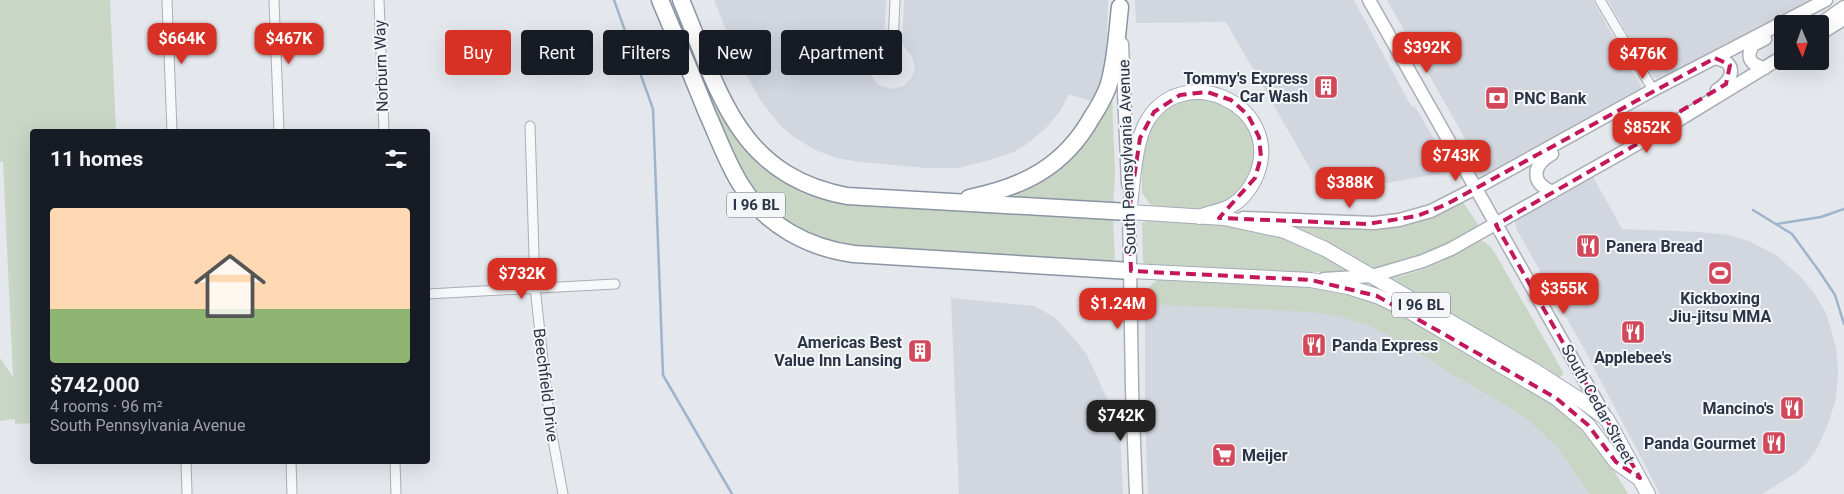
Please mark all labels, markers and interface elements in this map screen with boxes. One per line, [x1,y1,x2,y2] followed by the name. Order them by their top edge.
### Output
[1774,15,1829,70] north arrow
[1774,15,1829,70] map controls
[370,19,392,112] street label: Norburn Way
[147,22,217,65] pin: $664K
[254,22,324,65] pin: $467K
[159,29,205,48] text: $664K
[266,29,312,48] text: $467K
[445,30,511,75] chip: Buy
[521,30,593,75] chip: Rent
[603,30,689,75] chip: Filters
[699,30,771,75] chip: New
[781,30,902,75] chip: Apartment
[1392,32,1462,74] pin: $392K
[1404,38,1450,57] text: $392K
[1608,38,1678,80] pin: $476K
[1620,44,1666,63] text: $476K
[1114,59,1140,255] street label: South Pennsylvania Avenue
[1183,69,1308,106] place label: Tommy's Express Car Wash
[1313,74,1339,100] building icon: Tommy's Express Car Wash
[1484,85,1510,111] bank icon: PNC Bank
[1514,89,1587,108] place label: PNC Bank
[1612,112,1682,154] pin: $852K
[1624,118,1670,137] text: $852K
[1421,140,1491,182] pin: $743K
[382,145,410,173] icon: filters
[1433,146,1479,165] text: $743K
[50,147,143,171] text: 11 homes
[1315,166,1385,209] pin: $388K
[1327,173,1373,192] text: $388K
[727,192,785,218] road number: I 96 BL
[1575,233,1601,259] restaurant icon: Panera Bread
[1606,237,1703,256] place label: Panera Bread
[185,241,275,331] icon: home
[487,258,557,300] pin: $732K
[1707,260,1733,286] sports icon: Kickboxing Jiu-jitsu MMA
[499,264,545,283] text: $732K
[1529,272,1599,315] pin: $355K
[1541,279,1587,298] text: $355K
[1077,288,1159,330] pin: $1.24M
[1669,289,1771,326] place label: Kickboxing Jiu-jitsu MMA
[1392,292,1450,318] road number: I 96 BL
[1090,294,1146,313] text: $1.24M
[1620,319,1646,345] restaurant icon: Applebee's
[530,327,562,443] street label: Beechfield Drive
[1301,332,1327,358] restaurant icon: Panda Express
[774,333,903,370] place label: Americas Best Value Inn Lansing
[1332,336,1438,355] place label: Panda Express
[907,338,933,364] building icon: Americas Best Value Inn Lansing
[1557,341,1639,467] street label: South Cedar Street
[1594,348,1672,367] place label: Applebee's
[50,373,140,397] text: $742,000
[1779,395,1805,421] restaurant icon: Mancino's
[50,397,163,416] text: 4 rooms · 96 m²
[1703,399,1774,418] place label: Mancino's
[1086,400,1156,442] pin: $742K
[1098,406,1144,425] text: $742K
[50,416,245,435] text: South Pennsylvania Avenue
[1761,430,1787,456] restaurant icon: Panda Gourmet
[1644,434,1757,453] place label: Panda Gourmet
[1211,442,1237,468] supermarket icon: Meijer
[1242,446,1288,465] place label: Meijer

